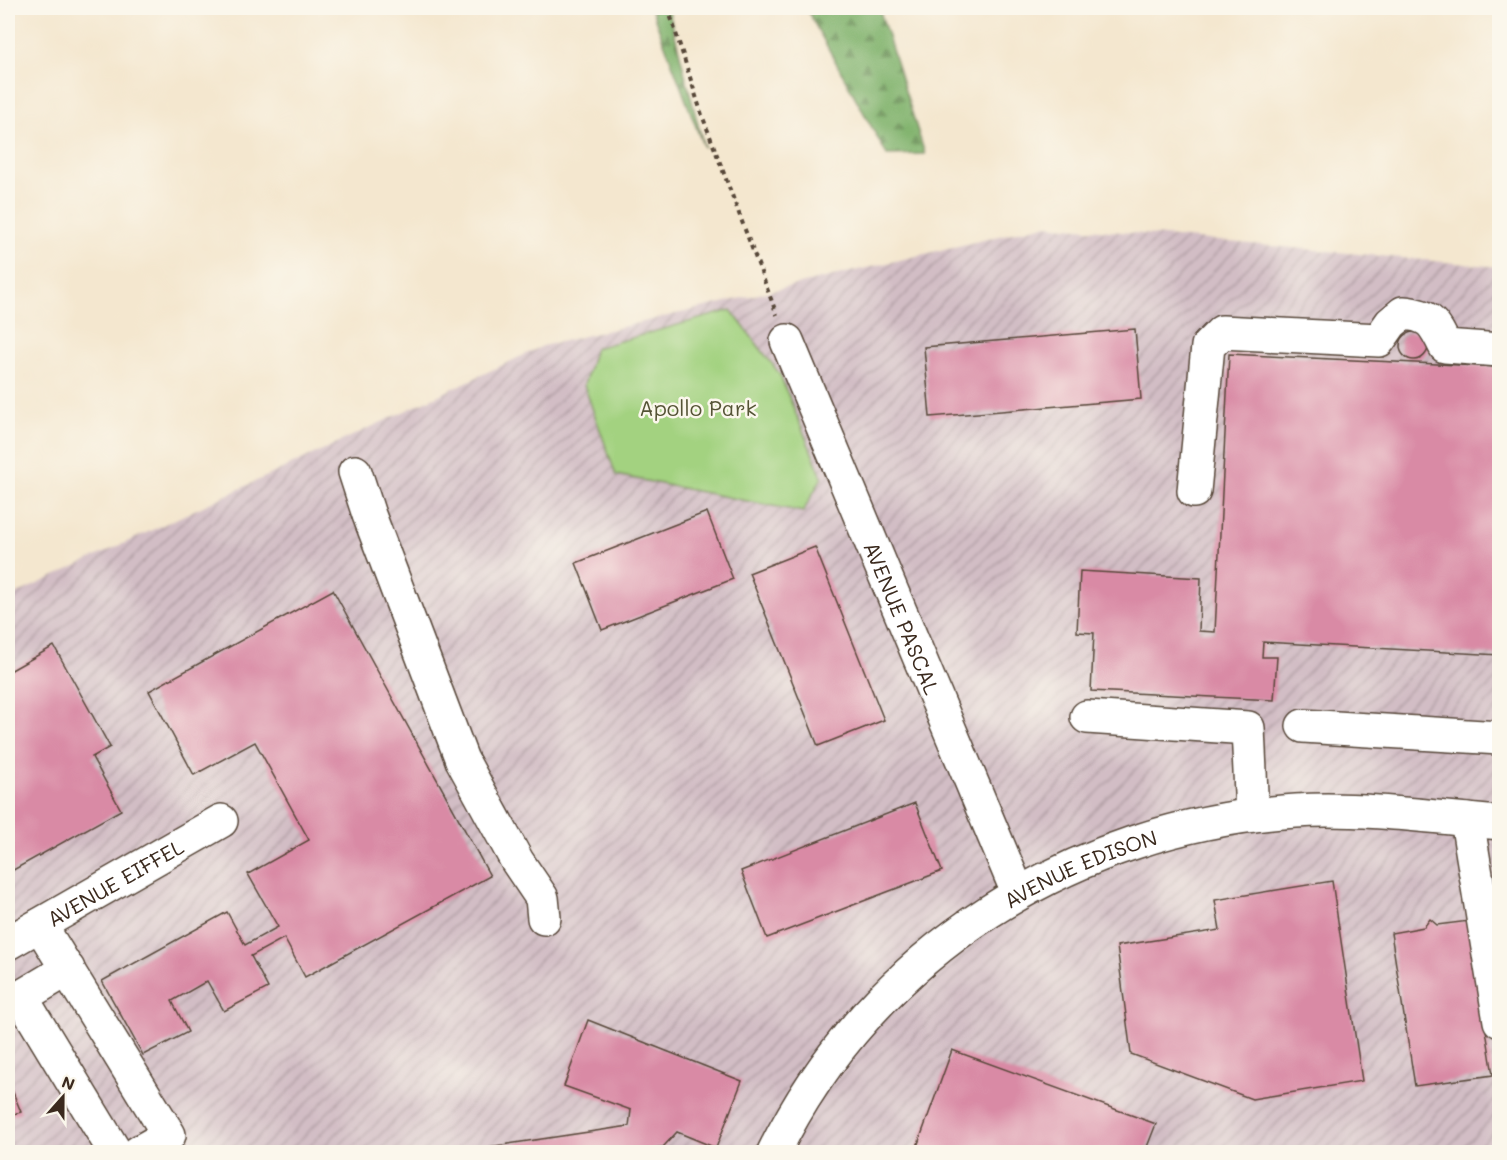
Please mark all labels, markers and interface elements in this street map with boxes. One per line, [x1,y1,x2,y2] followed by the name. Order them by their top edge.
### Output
[639,394,757,421] park label: Apollo Park
[859,537,947,698] street label: AVENUE PASCAL
[998,823,1160,913] street label: AVENUE EDISON
[42,832,188,932] street label: AVENUE EIFFEL
[33,1067,93,1127] north arrow
[59,1071,78,1095] text: N

